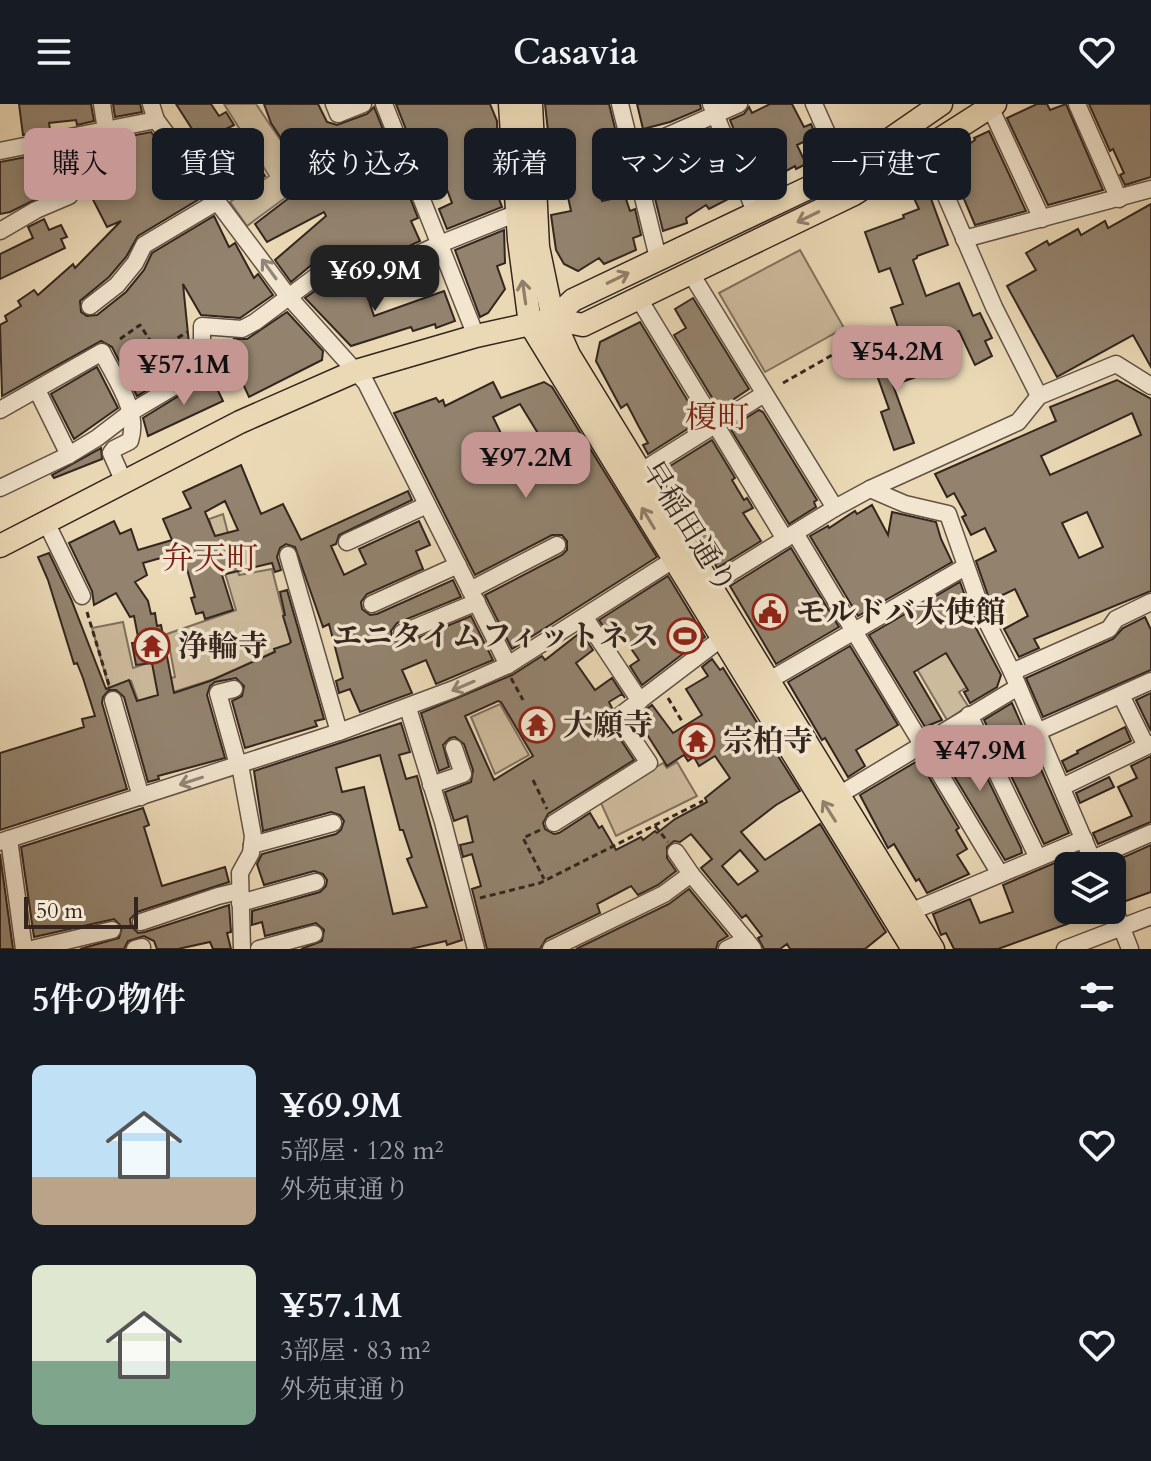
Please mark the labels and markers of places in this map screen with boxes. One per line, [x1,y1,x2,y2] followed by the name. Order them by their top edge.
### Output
[310,245,440,313] pin: ¥69.9M
[832,326,962,394] pin: ¥54.2M
[119,339,249,407] pin: ¥57.1M
[461,432,591,500] pin: ¥97.2M
[796,592,1005,633] place label: モルドバ大使館
[751,593,789,631] public building icon: モルドバ大使館
[332,616,659,657] place label: エニタイムフィットネス
[666,617,704,655] sports icon: エニタイムフィットネス
[178,626,268,667] place label: 浄輪寺
[133,627,171,665] temple icon: 浄輪寺
[563,705,653,746] place label: 大願寺
[518,706,556,744] temple icon: 大願寺
[723,721,813,762] place label: 宗柏寺
[678,722,716,760] temple icon: 宗柏寺
[915,725,1045,793] pin: ¥47.9M

